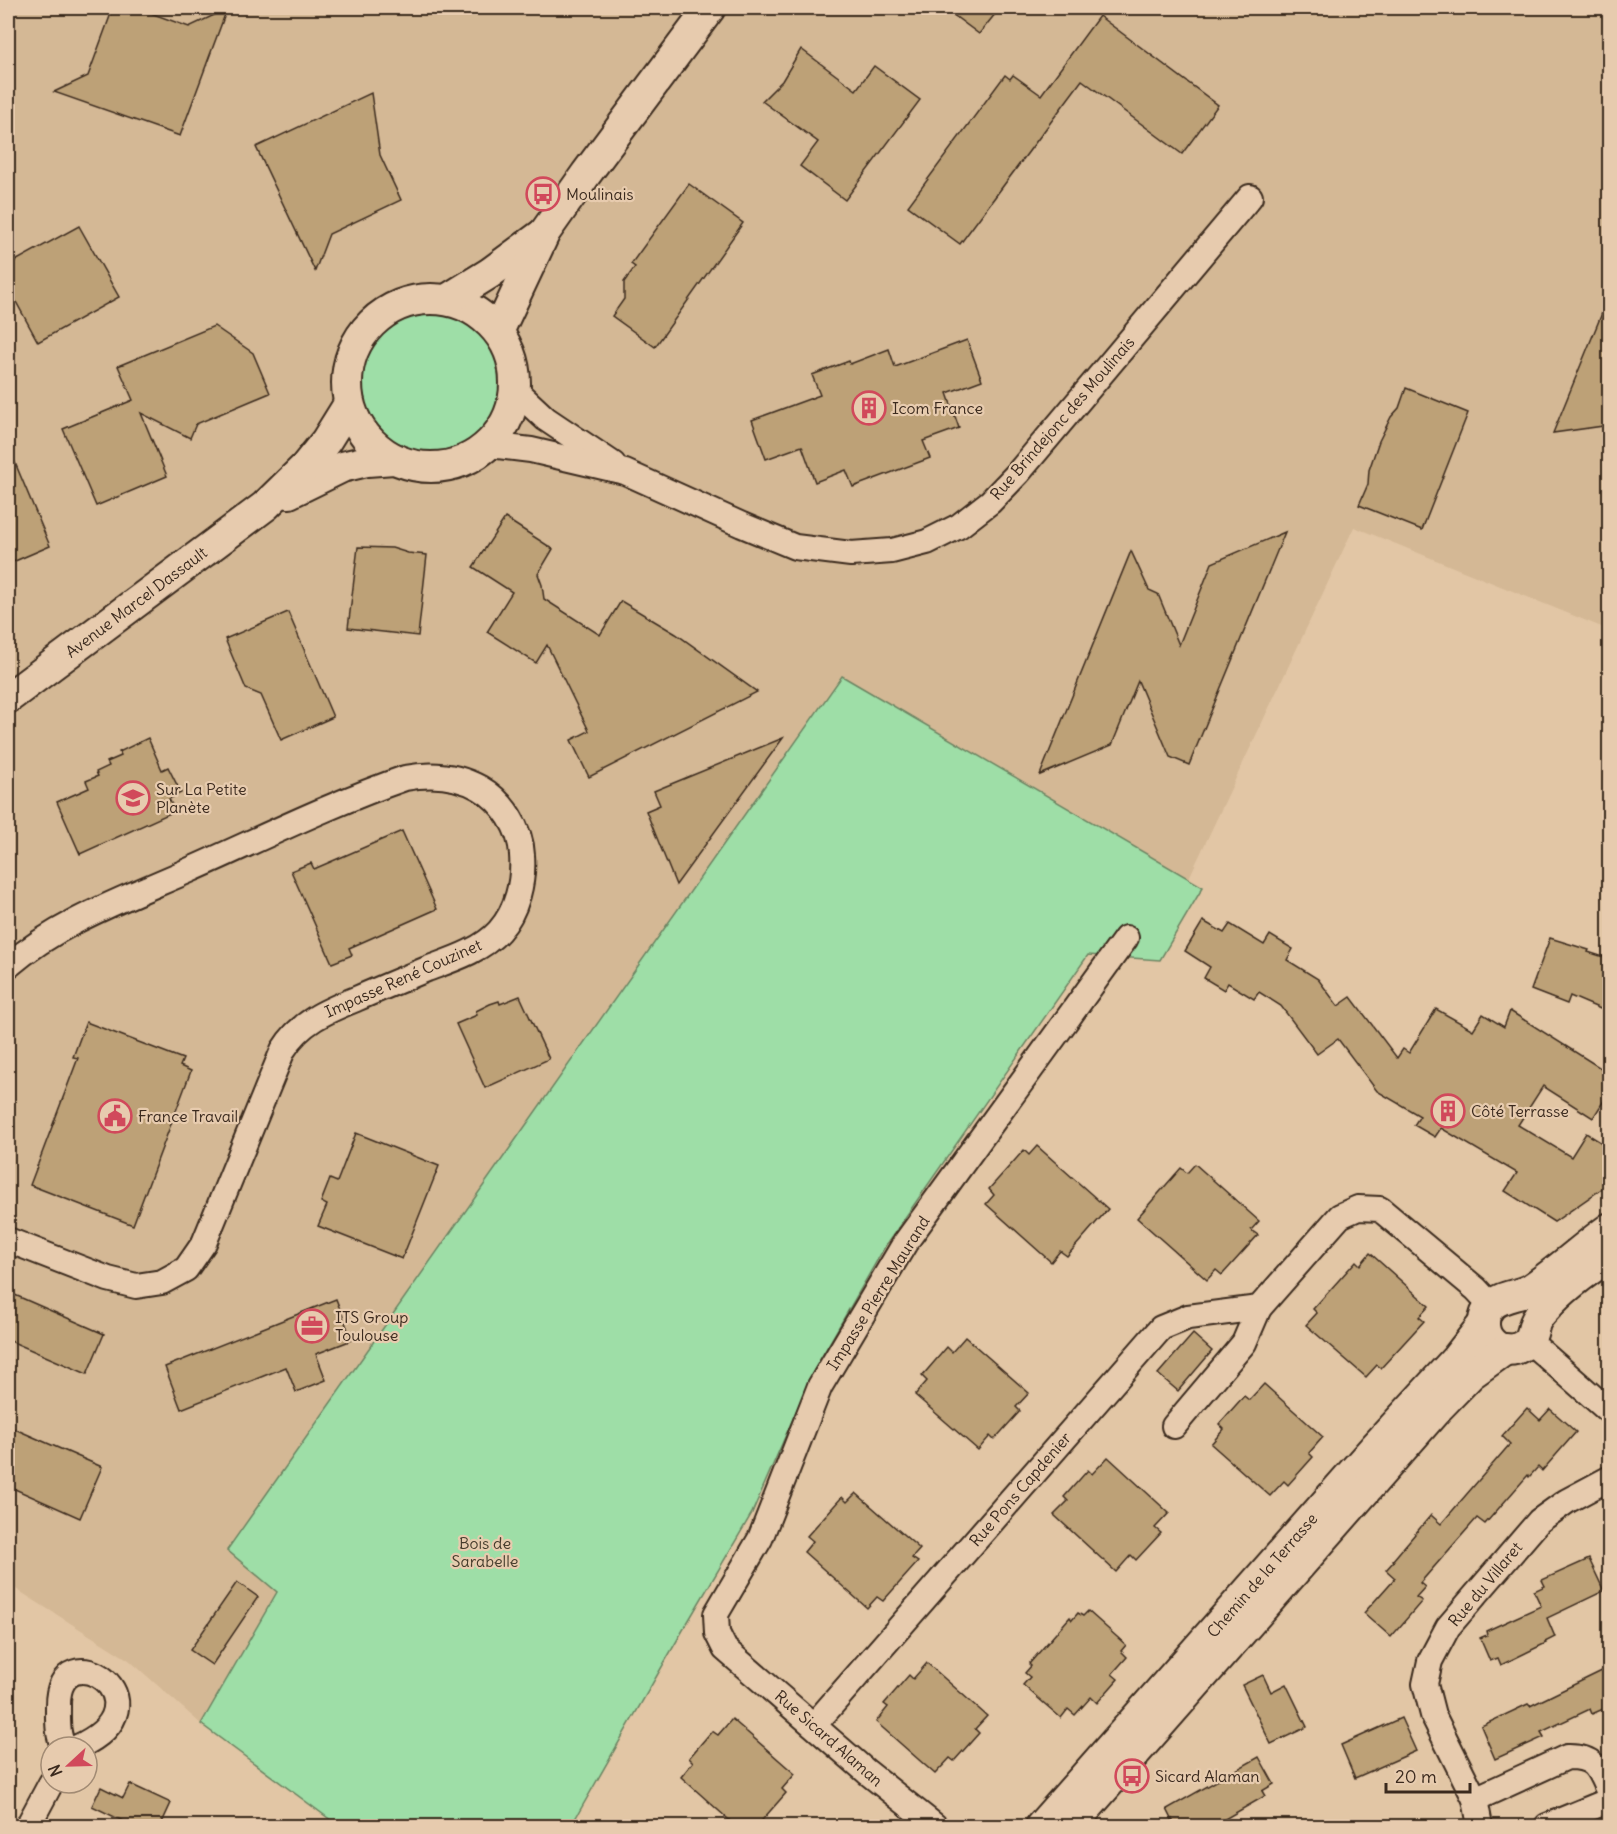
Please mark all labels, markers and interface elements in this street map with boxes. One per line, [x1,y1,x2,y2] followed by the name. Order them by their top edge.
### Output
[525,176,561,212] bus stop icon: Moulinais
[566,184,634,204] place label: Moulinais
[986,332,1138,504] street label: Rue Brindejonc des Moulinais
[851,390,887,426] building icon: Icom France
[892,398,983,418] place label: Icom France
[61,542,211,662] street label: Avenue Marcel Dassault
[156,779,247,817] place label: Sur La Petite Planète
[115,780,151,816] school or university icon: Sur La Petite Planète
[321,934,485,1022] street label: Impasse René Couzinet
[1430,1093,1466,1129] building icon: Côté Terrasse
[97,1098,133,1134] public building icon: France Travail
[1471,1101,1569,1121] place label: Côté Terrasse
[138,1106,238,1126] place label: France Travail
[822,1212,934,1374] street label: Impasse Pierre Maurand
[335,1307,408,1345] place label: ITS Group Toulouse
[294,1308,330,1344] office icon: ITS Group Toulouse
[965,1427,1075,1550] street label: Rue Pons Capdenier
[1202,1509,1322,1641] street label: Chemin de la Terrasse
[452,1533,518,1571] park label: Bois de Sarabelle
[1444,1537,1527,1630] street label: Rue du Villaret
[771,1686,887,1790] street label: Rue Sicard Alaman
[39,1735,99,1795] north arrow
[1386,1756,1470,1794] scale bar
[1114,1758,1150,1794] bus stop icon: Sicard Alaman
[44,1762,66,1779] text: N
[1395,1765,1437,1788] text: 20 m
[1155,1766,1260,1786] place label: Sicard Alaman

